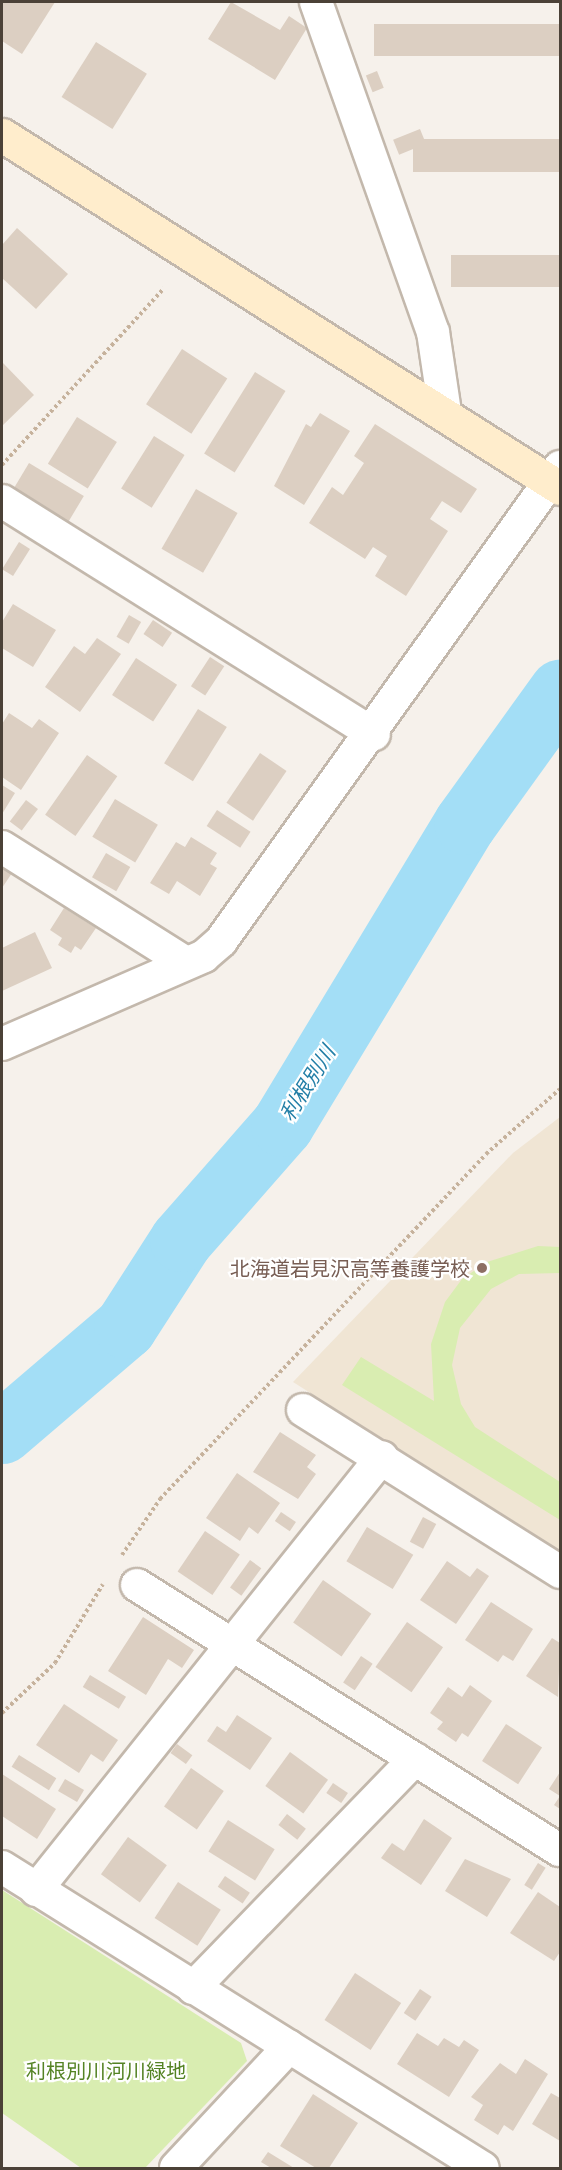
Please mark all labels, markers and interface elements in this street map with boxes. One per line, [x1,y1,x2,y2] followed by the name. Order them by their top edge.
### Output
[274,1041,340,1125] water label: 利根別川
[230,1256,470,1280] place label: 北海道岩見沢高等養護学校
[475,1261,489,1275] marker: 北海道岩見沢高等養護学校
[26,2058,186,2082] park label: 利根別川河川緑地

